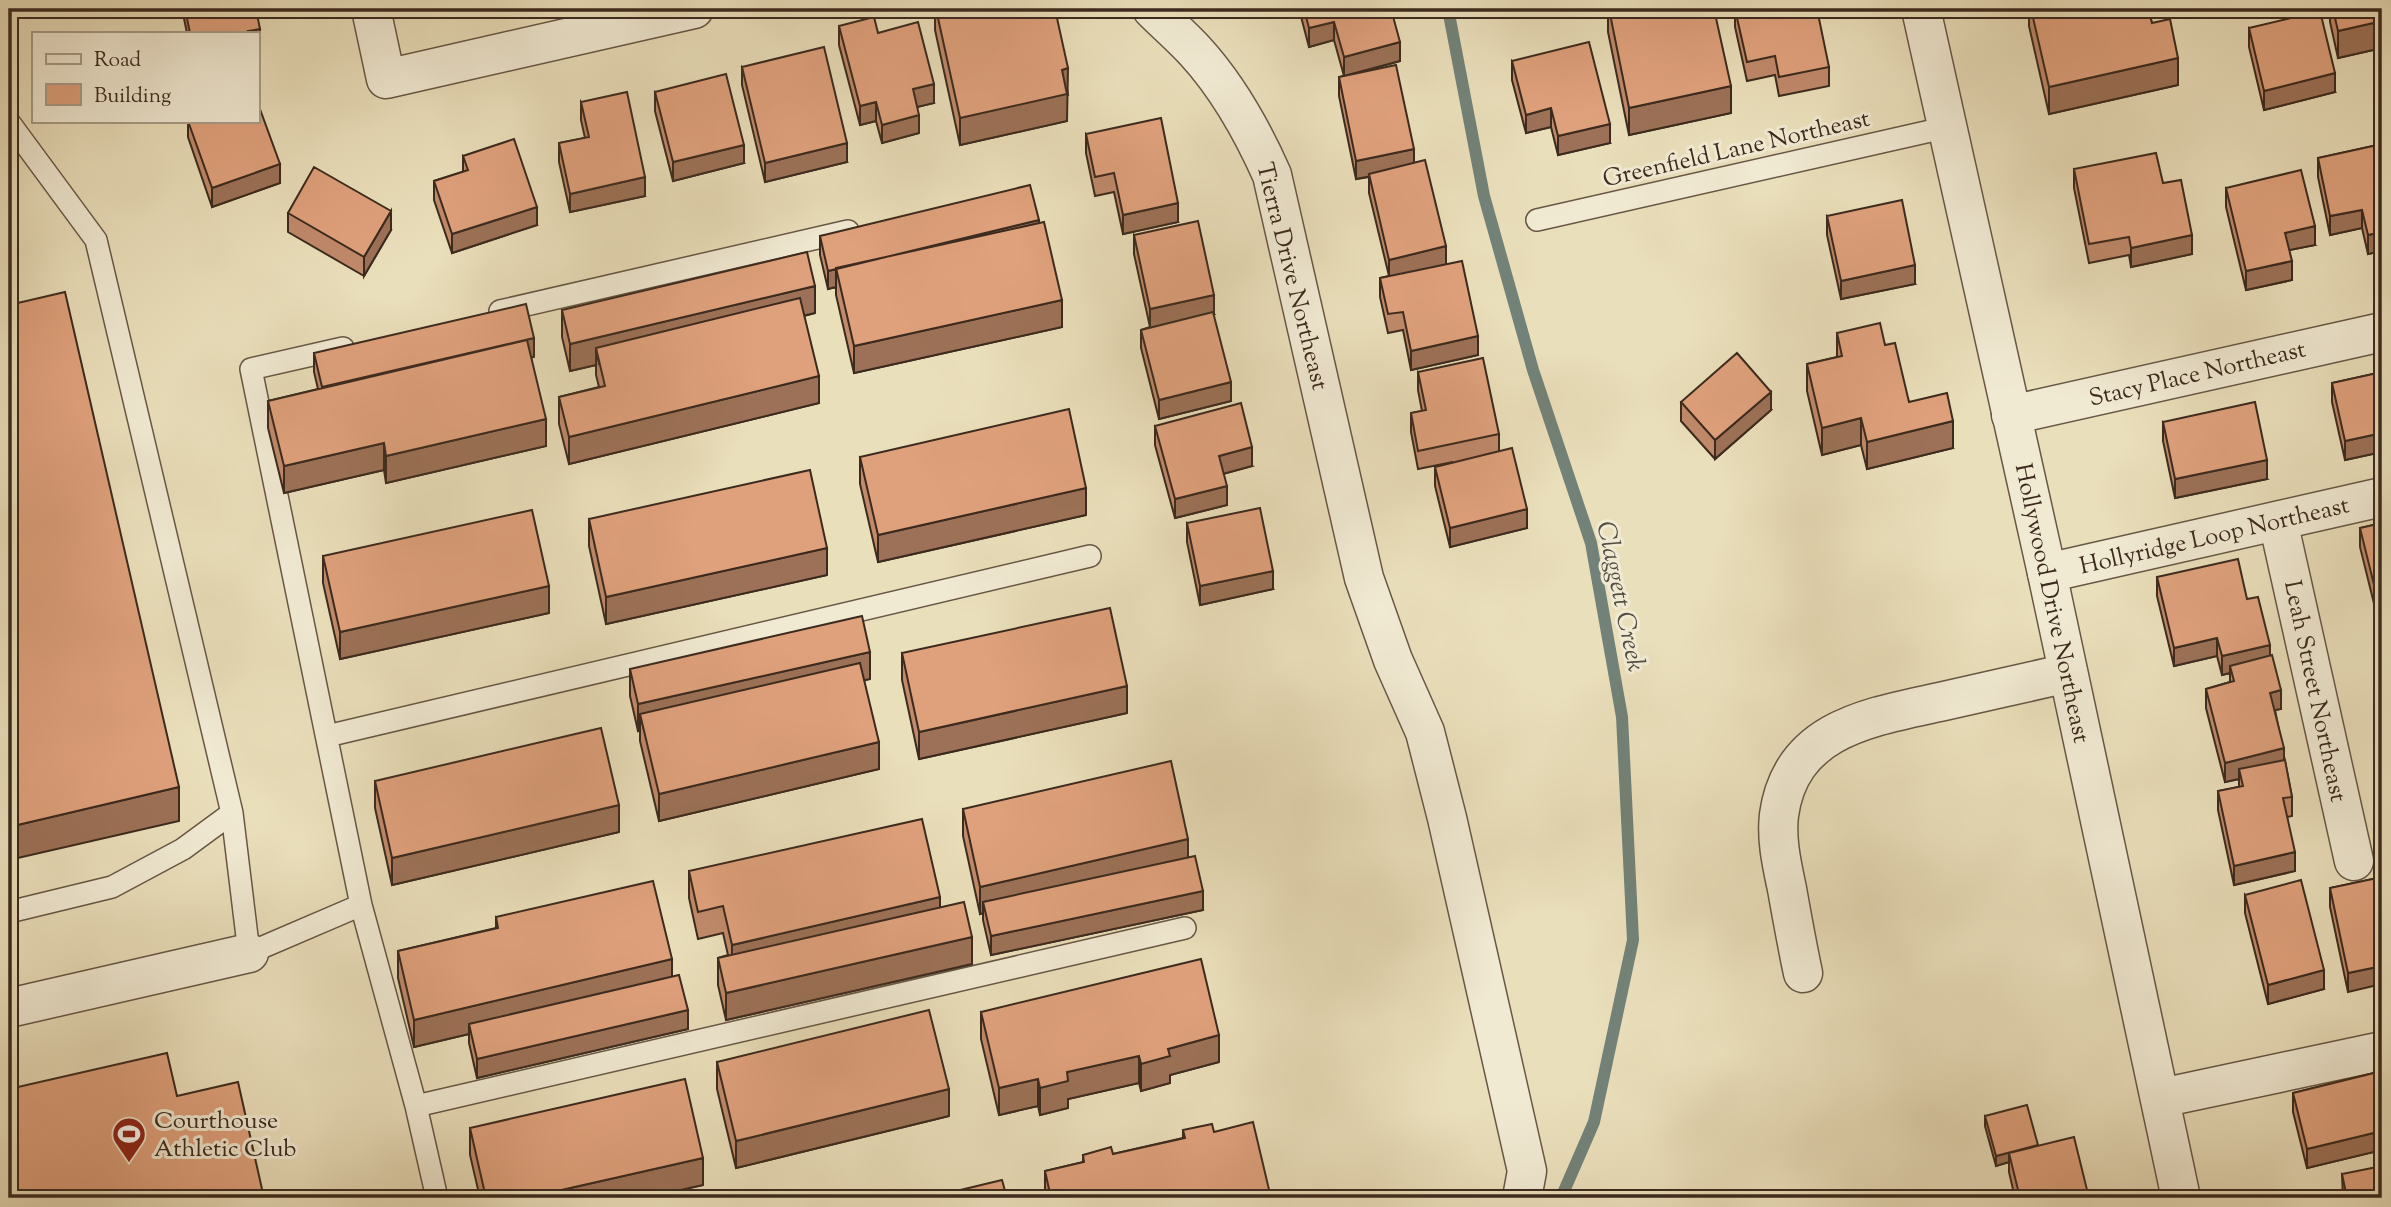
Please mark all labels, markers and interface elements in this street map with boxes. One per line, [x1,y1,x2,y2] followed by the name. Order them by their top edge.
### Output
[32,32,259,122] legend
[94,46,141,76] text: Road
[94,82,171,112] text: Building
[1600,103,1873,197] street label: Greenfield Lane Northeast
[1246,159,1336,394] street label: Tierra Drive Northeast
[2086,333,2309,416] street label: Stacy Place Northeast
[2005,460,2097,746] street label: Hollywood Drive Northeast
[2076,489,2353,585] street label: Hollyridge Loop Northeast
[1586,518,1654,675] water label: Claggett Creek
[2274,577,2354,805] street label: Leah Street Northeast
[154,1105,296,1167] place label: Courthouse Athletic Club
[110,1115,148,1164] sports icon: Courthouse Athletic Club

